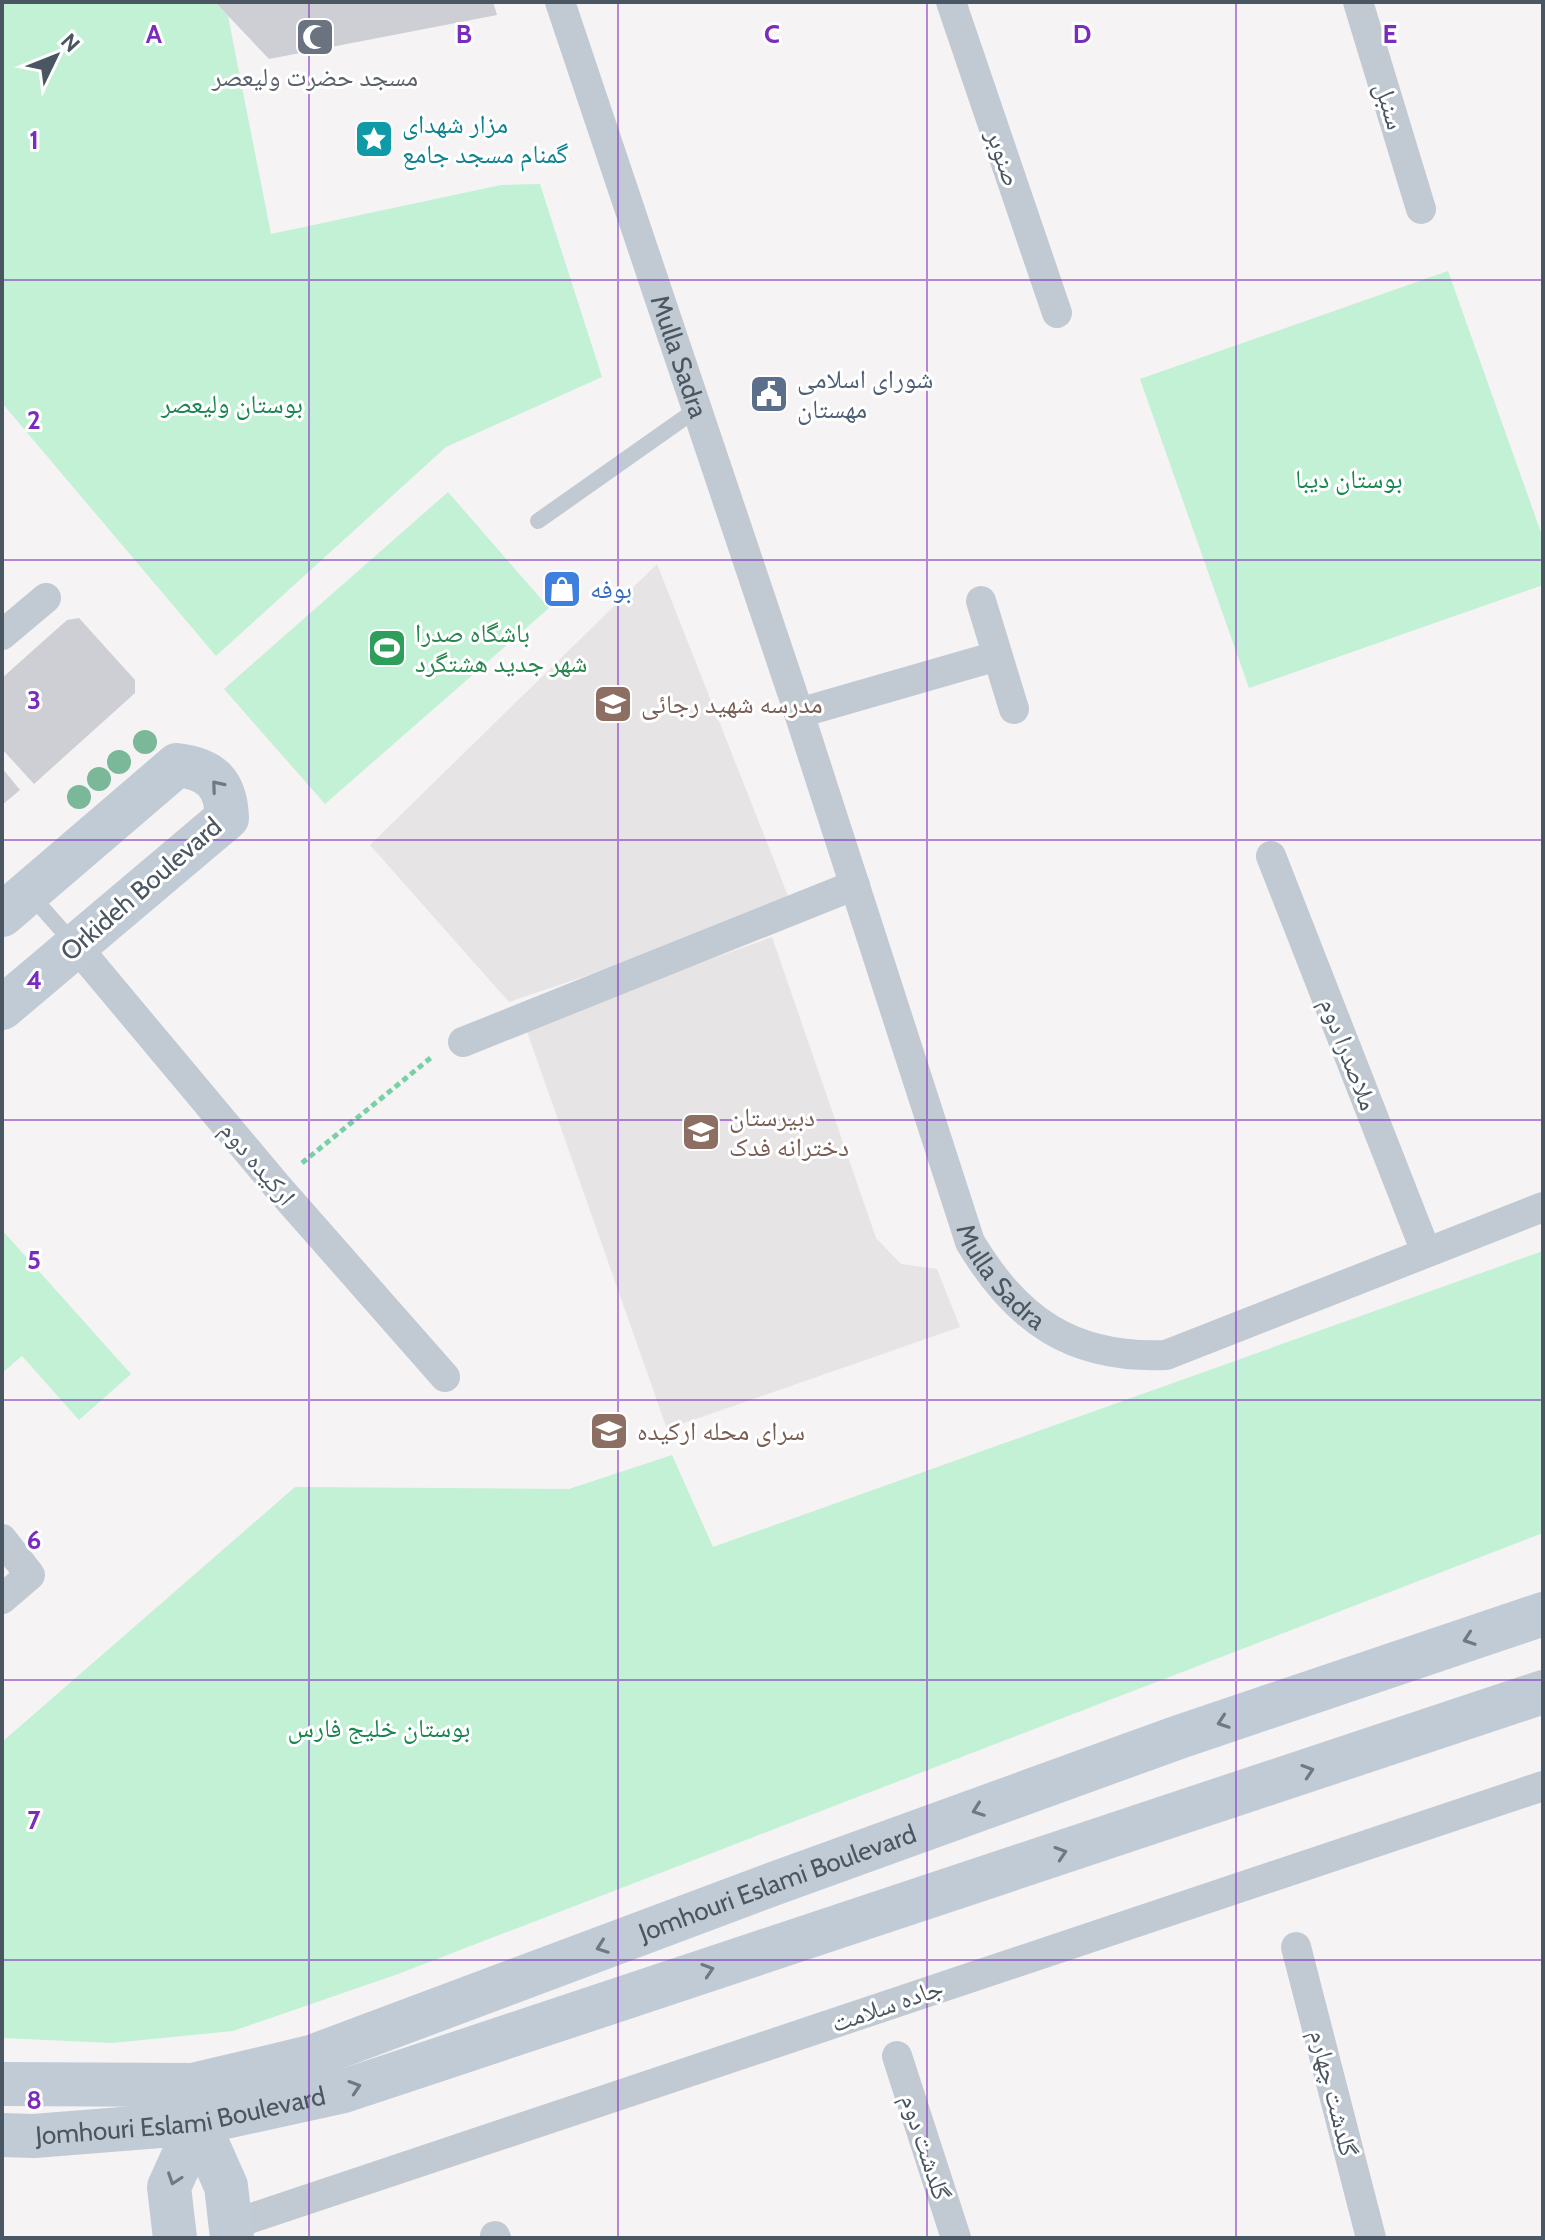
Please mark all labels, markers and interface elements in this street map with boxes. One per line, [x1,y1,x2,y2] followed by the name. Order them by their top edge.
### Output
[16,16,96,96] north arrow
[294,16,336,58] mosque icon: مسجد حضرت ولیعصر
[146,18,163,50] text: A
[456,18,472,50] text: B
[764,18,780,50] text: C
[1073,18,1091,50] text: D
[1383,18,1397,50] text: E
[55,28,85,58] text: N
[211,61,418,93] place label: مسجد حضرت ولیعصر
[1368,79,1412,133] street label: سنبل
[402,108,568,172] place label: مزار شهدای گمنام مسجد جامع
[353,118,395,160] place icon: مزار شهدای گمنام مسجد جامع
[29,124,39,156] text: 1
[979,124,1029,191] street label: صنوبر
[644,291,715,423] street label: Mulla Sadra
[797,363,933,425] place label: شورای اسلامی مهستان
[748,373,790,415] public building icon: شورای اسلامی مهستان
[160,388,303,420] park label: بوستان ولیعصر
[27,404,41,436] text: 2
[1295,463,1403,495] park label: بوستان دیبا
[541,568,583,610] shop icon: بوفه
[590,573,632,605] place label: بوفه
[415,617,587,679] place label: باشگاه صدرا شهر جدید هشتگرد
[366,627,408,669] sports icon: باشگاه صدرا شهر جدید هشتگرد
[592,683,634,725] school or university icon: مدرسه شهید رجائی
[27,684,41,716] text: 3
[641,688,823,720] place label: مدرسه شهید رجائی
[212,780,226,795] one-way arrow
[54,810,228,968] street label: Orkideh Boulevard
[26,964,42,996] text: 4
[1311,993,1385,1116] street label: ملاصدرا دوم
[729,1101,849,1163] place label: دبیرستان دخترانه فدک
[680,1111,722,1153] school or university icon: دبیرستان دخترانه فدک
[212,1114,303,1213] street label: ارکیده دوم
[949,1220,1052,1337] street label: Mulla Sadra
[27,1244,41,1276] text: 5
[588,1410,630,1452] school or university icon: سرای محله ارکیده
[637,1415,805,1447] place label: سرای محله ارکیده
[27,1524,41,1556] text: 6
[1463,1629,1477,1645] one-way arrow
[288,1712,470,1745] park label: بوستان خلیج فارس
[1217,1713,1231,1729] one-way arrow
[1300,1764,1314,1780] one-way arrow
[972,1800,986,1817] one-way arrow
[27,1804,41,1836] text: 7
[633,1818,920,1949] street label: Jomhouri Eslami Boulevard
[1054,1846,1068,1862] one-way arrow
[596,1937,610,1954] one-way arrow
[701,1964,715,1980] one-way arrow
[827,1971,947,2039] street label: جاده سلامت
[1301,2026,1365,2160] street label: گلدشت چهارم
[33,2080,328,2152] street label: Jomhouri Eslami Boulevard
[348,2081,362,2097] one-way arrow
[26,2084,42,2116] text: 8
[892,2090,958,2205] street label: گلدشت دوم
[168,2171,184,2185] one-way arrow

